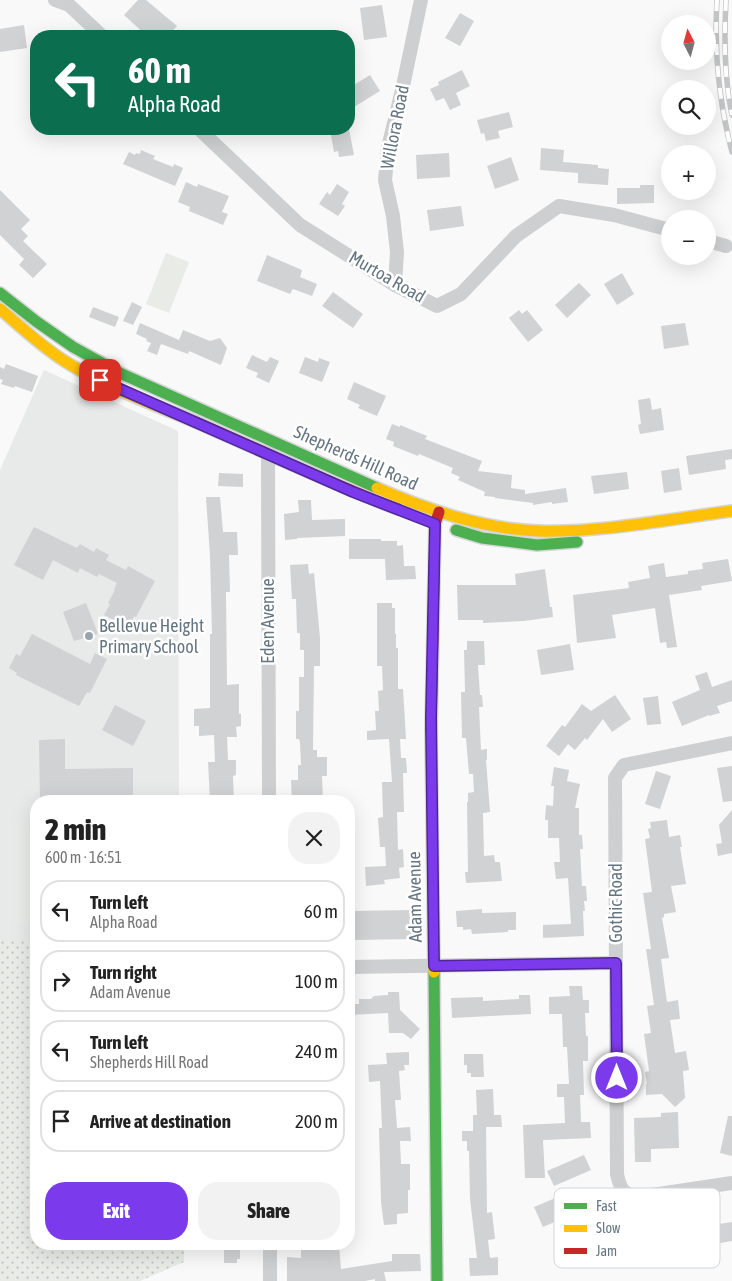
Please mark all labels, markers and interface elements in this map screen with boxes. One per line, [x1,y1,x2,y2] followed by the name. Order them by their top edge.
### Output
[661,15,716,70] north arrow
[661,15,716,265] map controls
[45,50,110,115] icon: left
[128,50,191,90] text: 60 m
[661,80,716,135] button: search
[376,83,413,171] street label: Willora Road
[128,91,221,117] text: Alpha Road
[661,145,716,200] button: +
[661,210,716,265] button: −
[345,246,429,307] street label: Murtoa Road
[79,359,121,401] pin
[86,366,114,394] icon: arrive
[291,421,421,494] street label: Shepherds Hill Road
[257,578,278,664] street label: Eden Avenue
[99,615,204,657] place label: Bellevue Height Primary School
[83,630,95,642] marker: Bellevue Height Primary School
[45,812,106,846] text: 2 min
[288,812,340,864] button: close
[45,848,122,866] text: 600 m · 16:51
[403,851,426,943] street label: Adam Avenue
[605,863,626,943] street label: Gothic Road
[90,891,148,913] text: Turn left
[47,897,75,925] icon: left
[304,900,338,922] text: 60 m
[90,913,158,931] text: Alpha Road
[90,961,157,983] text: Turn right
[47,967,75,995] icon: right
[295,970,338,992] text: 100 m
[90,983,171,1001] text: Adam Avenue
[90,1031,148,1053] text: Turn left
[47,1037,75,1065] icon: left
[295,1040,338,1062] text: 240 m
[590,1051,642,1103] position arrow
[90,1053,209,1071] text: Shepherds Hill Road
[47,1107,75,1135] icon: arrive
[90,1110,231,1132] text: Arrive at destination
[295,1110,338,1132] text: 200 m
[45,1182,188,1240] button: Exit
[198,1182,340,1240] button: Share
[554,1188,720,1268] legend
[596,1198,617,1214] text: Fast
[596,1220,621,1236] text: Slow
[596,1243,617,1259] text: Jam

